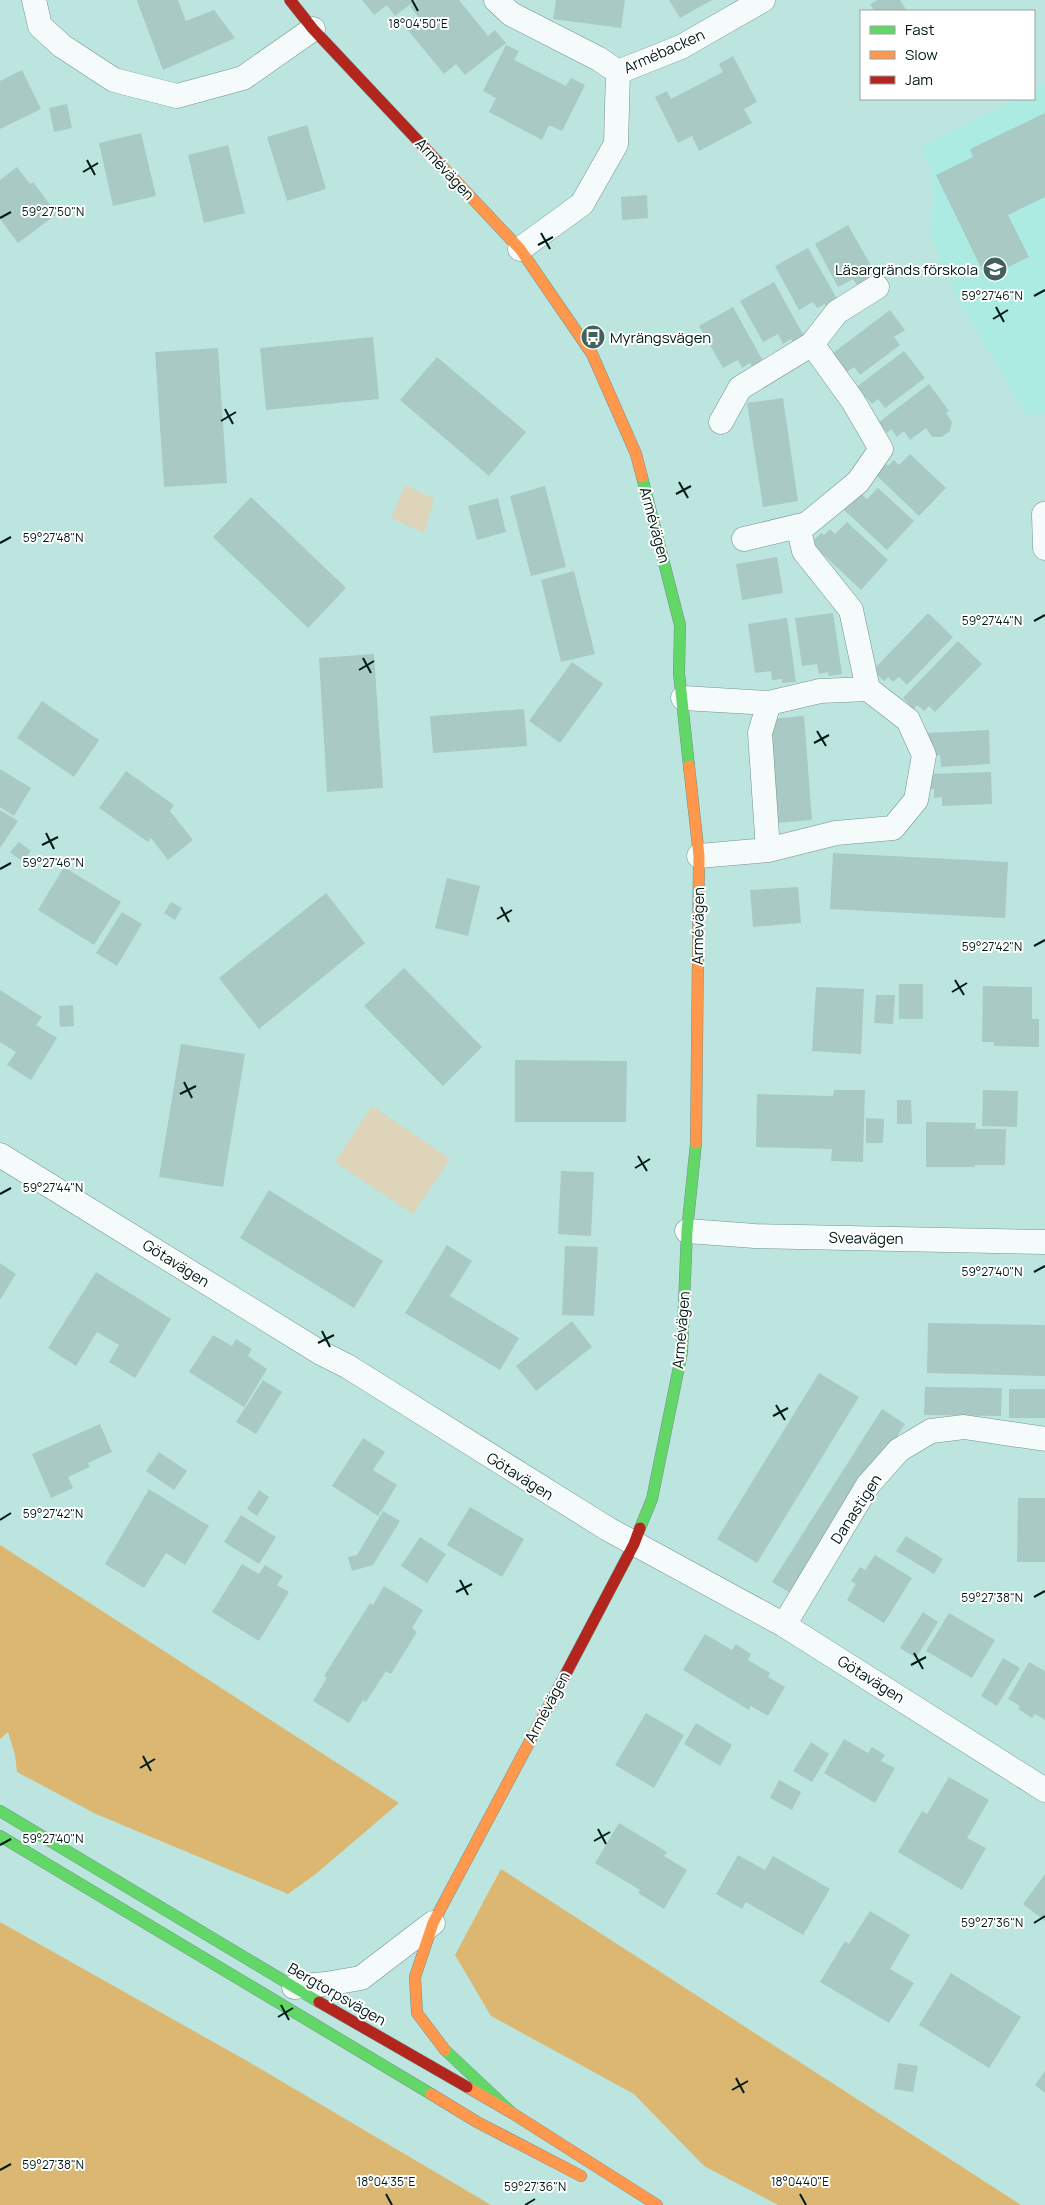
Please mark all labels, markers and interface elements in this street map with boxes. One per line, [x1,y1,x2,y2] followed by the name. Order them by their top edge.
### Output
[860,10,1035,100] legend
[388,15,448,32] text: 18°04'50"E
[905,19,934,40] text: Fast
[620,24,708,78] street label: Armébacken
[905,44,938,65] text: Slow
[905,69,933,90] text: Jam
[411,133,479,205] street label: Armévägen
[22,203,84,220] text: 59°27'50"N
[982,256,1008,282] school or university icon: Läsargränds förskola
[835,259,978,280] place label: Läsargränds förskola
[961,287,1023,304] text: 59°27'46"N
[580,324,606,350] bus stop icon: Myrängsvägen
[610,327,711,348] place label: Myrängsvägen
[635,485,675,565] street label: Armévägen
[23,529,83,546] text: 59°27'48"N
[962,612,1022,629] text: 59°27'44"N
[22,854,84,871] text: 59°27'46"N
[687,887,709,965] street label: Armévägen
[962,938,1022,955] text: 59°27'42"N
[23,1179,83,1196] text: 59°27'44"N
[828,1227,904,1249] street label: Sveavägen
[138,1234,214,1292] street label: Götavägen
[961,1263,1023,1280] text: 59°27'40"N
[667,1290,695,1370] street label: Armévägen
[482,1447,558,1505] street label: Götavägen
[826,1470,886,1548] street label: Danastigen
[23,1505,83,1522] text: 59°27'42"N
[961,1589,1023,1606] text: 59°27'38"N
[833,1650,909,1708] street label: Götavägen
[519,1668,575,1746] street label: Armévägen
[22,1830,84,1847] text: 59°27'40"N
[961,1914,1023,1931] text: 59°27'36"N
[284,1957,390,2031] street label: Bergtorpsvägen
[22,2156,84,2173] text: 59°27'38"N
[357,2173,416,2190] text: 18°04'35"E
[771,2173,829,2190] text: 18°04'40"E
[504,2178,566,2195] text: 59°27'36"N

